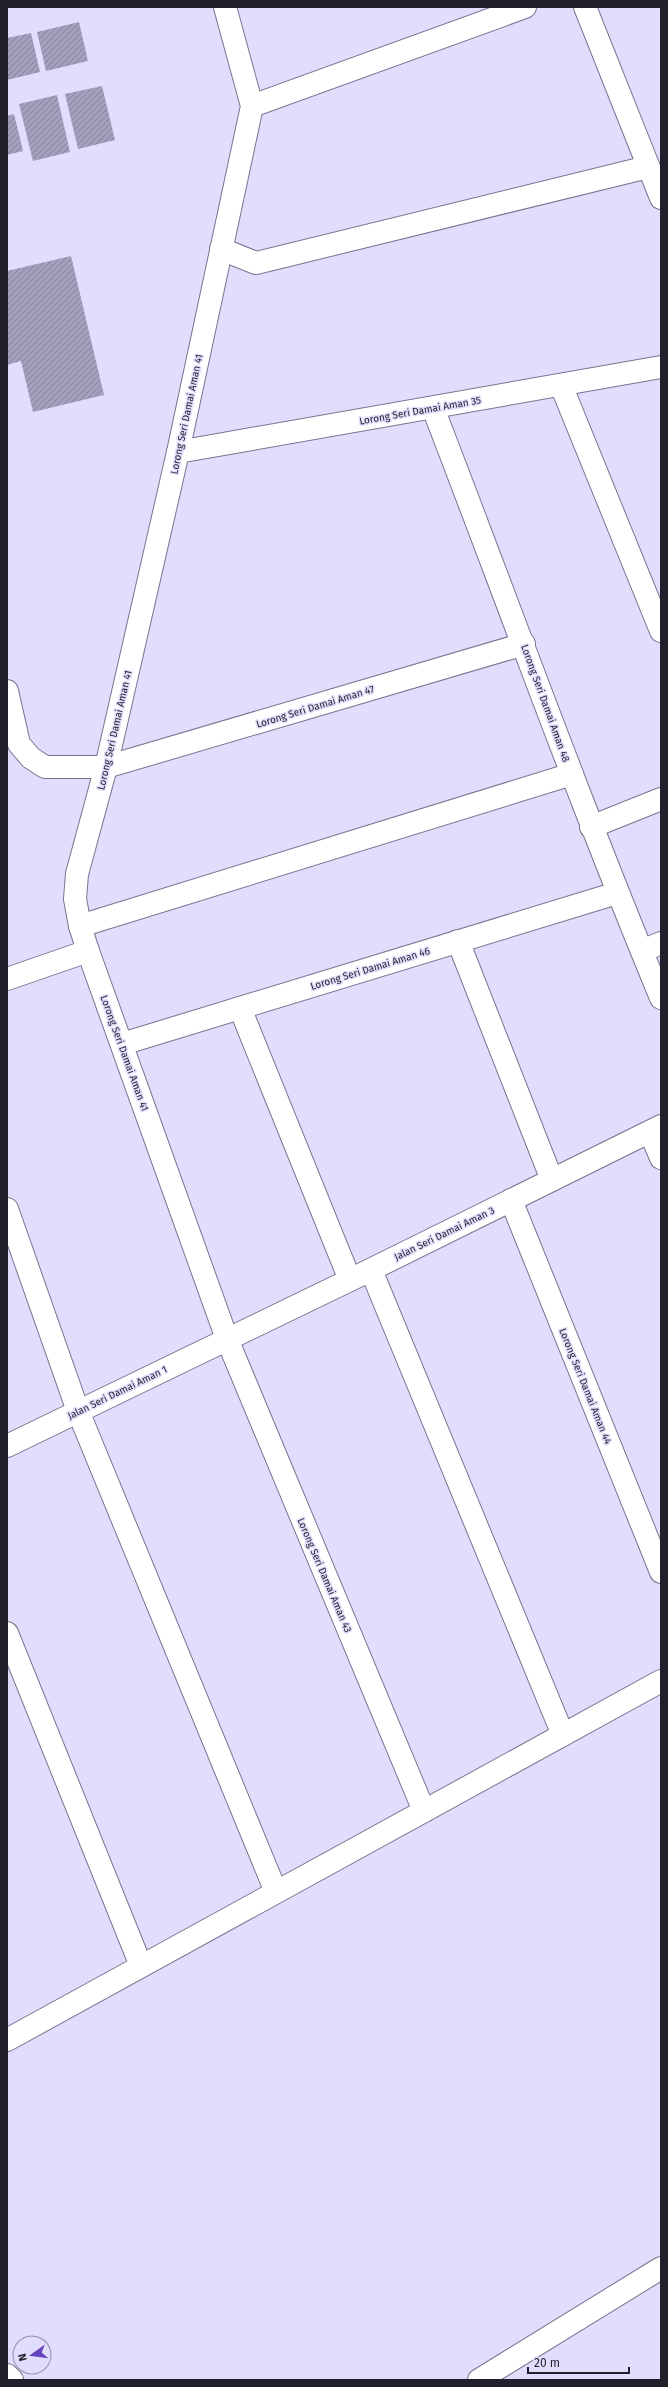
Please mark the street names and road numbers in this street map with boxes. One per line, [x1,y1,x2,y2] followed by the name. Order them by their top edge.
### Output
[168,353,206,475] street label: Lorong Seri Damai Aman 41
[358,394,482,428] street label: Lorong Seri Damai Aman 35
[518,643,572,764] street label: Lorong Seri Damai Aman 48
[95,669,135,791] street label: Lorong Seri Damai Aman 41
[255,683,376,731] street label: Lorong Seri Damai Aman 47
[309,945,431,993] street label: Lorong Seri Damai Aman 46
[97,994,151,1113] street label: Lorong Seri Damai Aman 41
[392,1204,496,1263] street label: Jalan Seri Damai Aman 3
[556,1327,614,1447] street label: Lorong Seri Damai Aman 44
[66,1364,169,1422] street label: Jalan Seri Damai Aman 1
[294,1516,354,1635] street label: Lorong Seri Damai Aman 43

